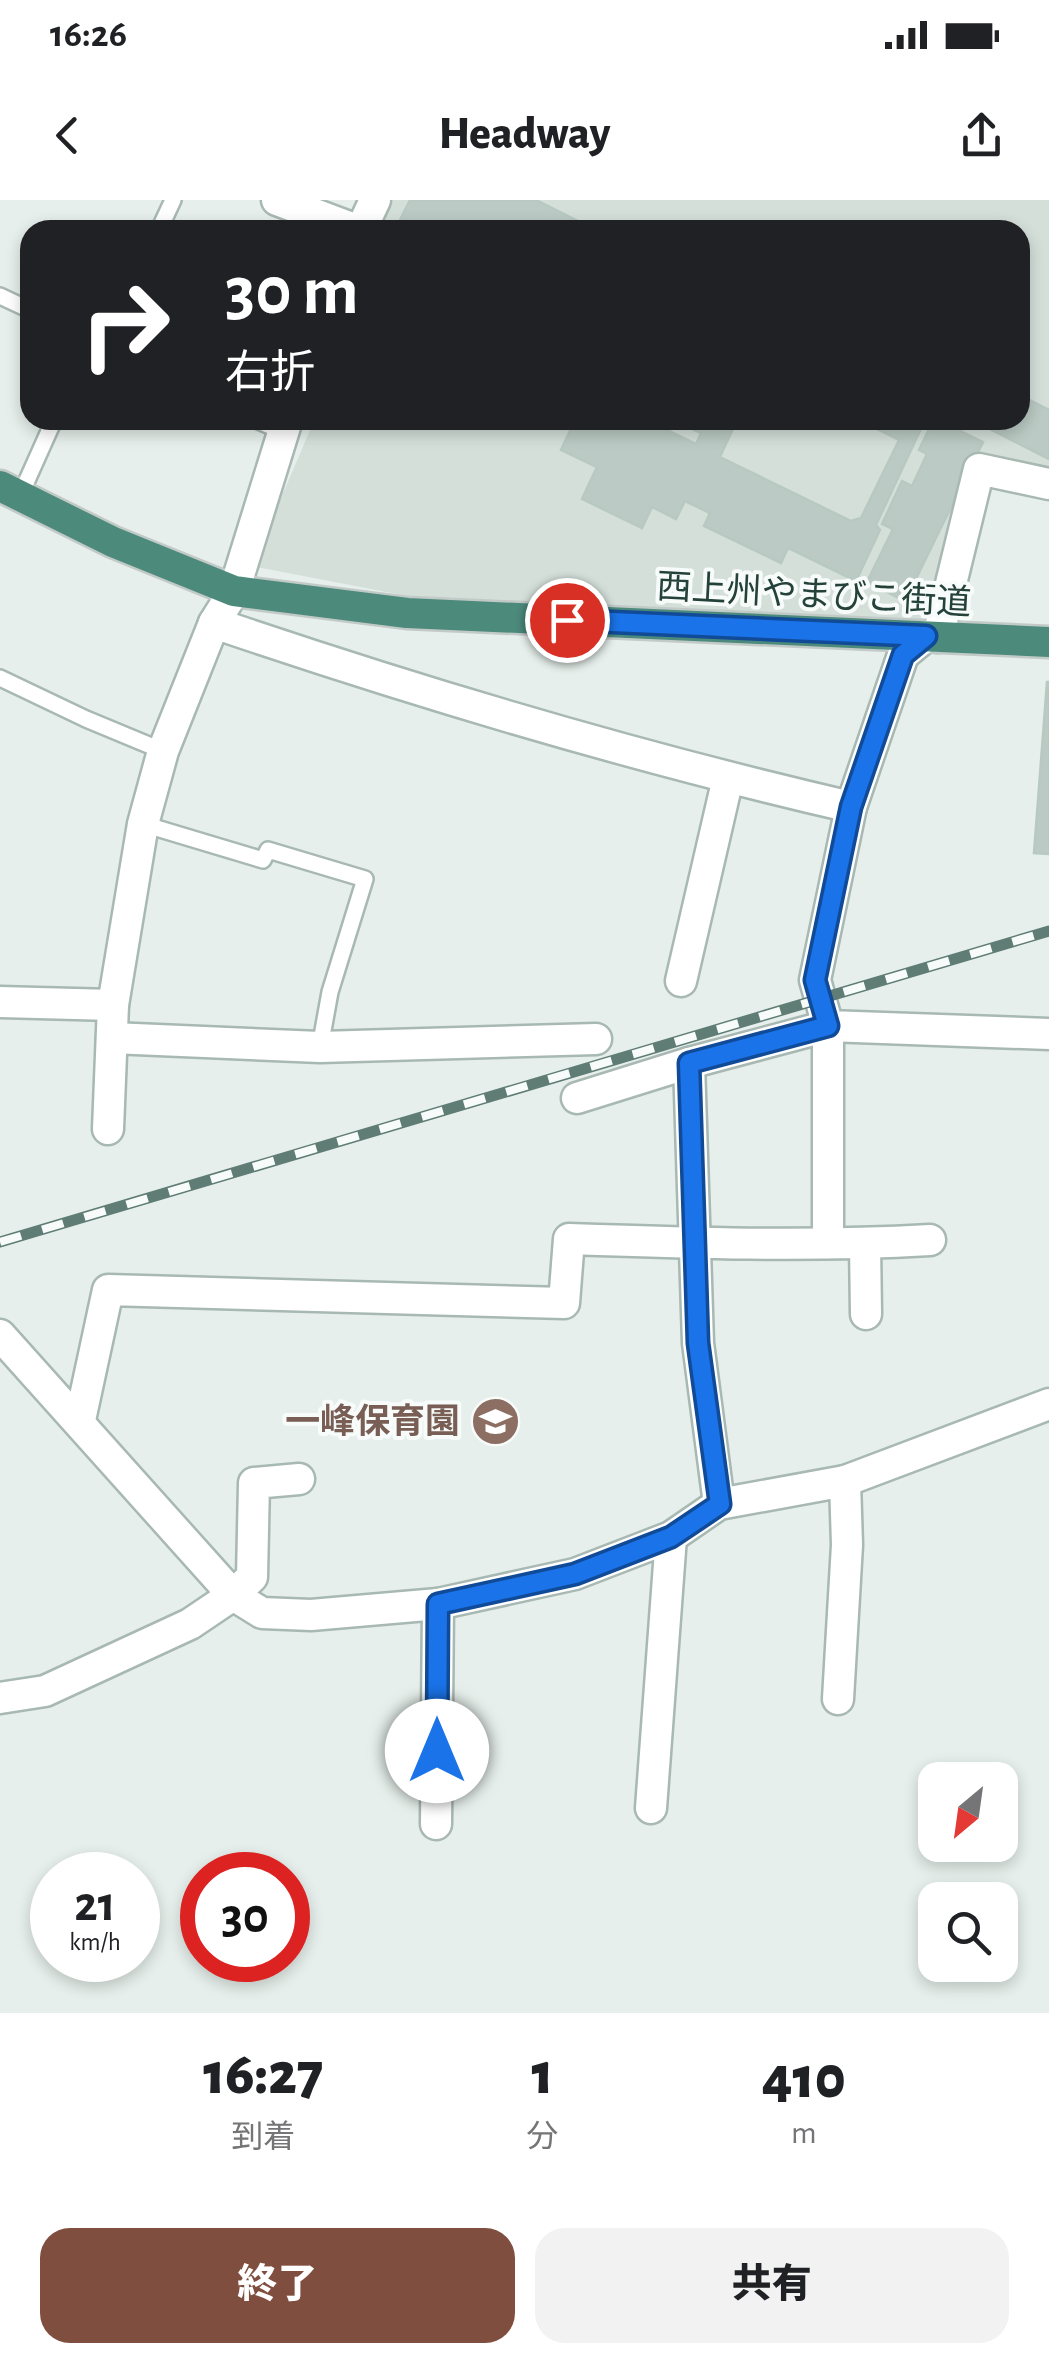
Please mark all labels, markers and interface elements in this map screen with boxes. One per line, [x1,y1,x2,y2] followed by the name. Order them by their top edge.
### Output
[50,16,127,54] text: 16:26
[40,108,95,163] icon: back
[954,108,1009,163] icon: share
[439,112,610,157] text: Headway
[225,257,359,327] text: 30 m
[60,260,190,390] icon: right
[225,351,315,396] text: 右折
[656,568,972,621] street label: 西上州やまびこ街道
[525,578,610,663] pin
[540,593,595,648] icon: arrive
[469,1395,521,1447] school or university icon: 一峰保育園
[285,1403,460,1440] place label: 一峰保育園
[385,1699,489,1803] position arrow
[918,1762,1018,1862] north arrow
[918,1762,1018,1982] map controls
[180,1852,310,1982] speed limit sign: 30
[74,1880,116,1930] text: 21
[918,1882,1018,1982] button: search
[69,1930,121,1955] text: km/h
[203,2045,323,2105] text: 16:27
[532,2045,554,2105] text: 1
[762,2049,846,2109] text: 410
[791,2117,817,2149] text: m
[231,2121,295,2153] text: 到着
[527,2121,559,2153] text: 分
[40,2228,515,2343] button: 終了
[535,2228,1009,2343] button: 共有

